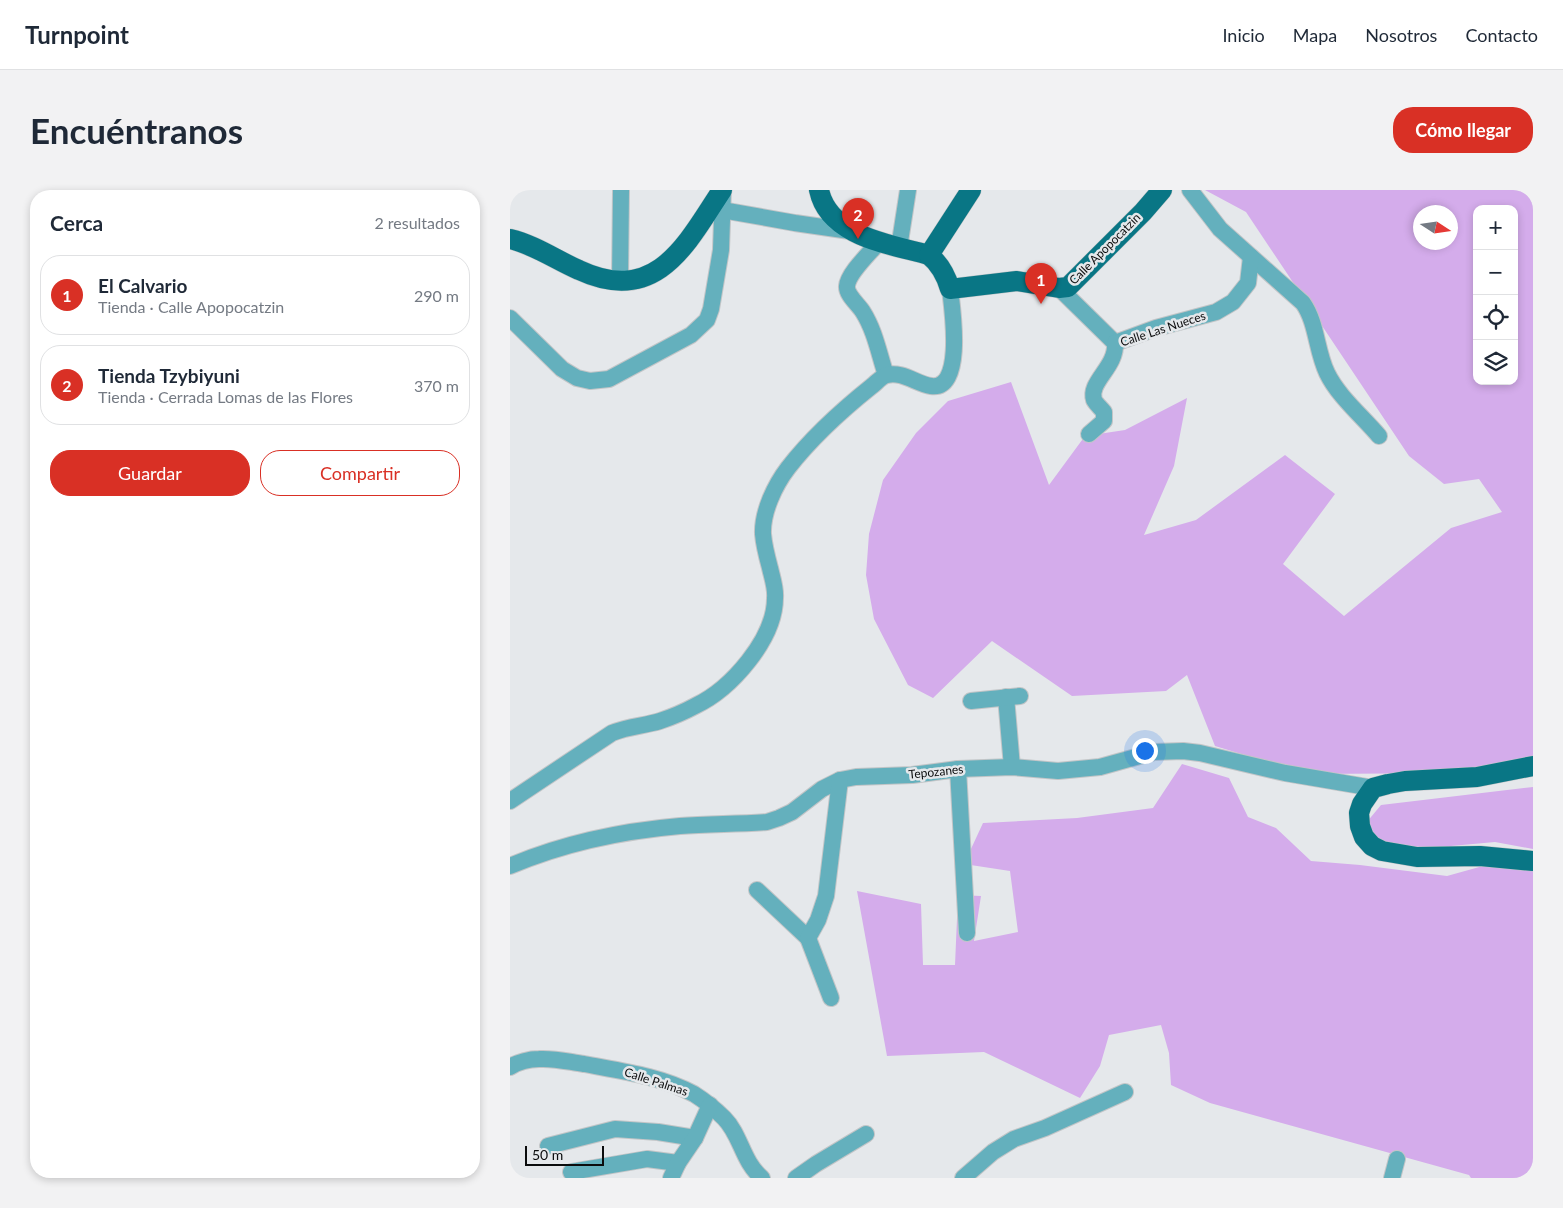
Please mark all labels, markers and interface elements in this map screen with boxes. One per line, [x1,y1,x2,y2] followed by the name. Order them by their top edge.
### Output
[25,20,129,49] text: Turnpoint
[1222,24,1265,46] text: Inicio
[1293,24,1337,46] text: Mapa
[1365,24,1437,46] text: Nosotros
[1465,24,1538,46] text: Contacto
[1393,107,1533,153] button: Cómo llegar
[30,109,243,151] text: Encuéntranos
[842,198,874,239] pin: 2
[1413,205,1458,250] north arrow
[1473,205,1518,385] map controls
[1473,205,1518,250] button: +
[50,210,103,235] text: Cerca
[1066,210,1143,287] street label: Calle Apopocatzin
[374,213,460,232] text: 2 resultados
[1473,250,1518,295] button: −
[1025,263,1057,304] pin: 1
[98,274,187,297] text: El Calvario
[62,286,72,305] text: 1
[414,286,459,305] text: 290 m
[1473,295,1518,340] button: locate
[98,297,284,316] text: Tienda · Calle Apopocatzin
[1118,308,1207,349] street label: Calle Las Nueces
[1473,340,1518,385] button: layers
[98,364,240,387] text: Tienda Tzybiyuni
[62,376,72,395] text: 2
[414,376,459,395] text: 370 m
[98,387,353,406] text: Tienda · Cerrada Lomas de las Flores
[50,450,250,496] button: Guardar
[260,450,460,496] button: Compartir
[1132,738,1158,764] your location
[908,761,964,782] street label: Tepozanes
[622,1064,690,1099] street label: Calle Palmas
[525,1143,604,1166] scale bar
[532,1146,563,1163] text: 50 m

